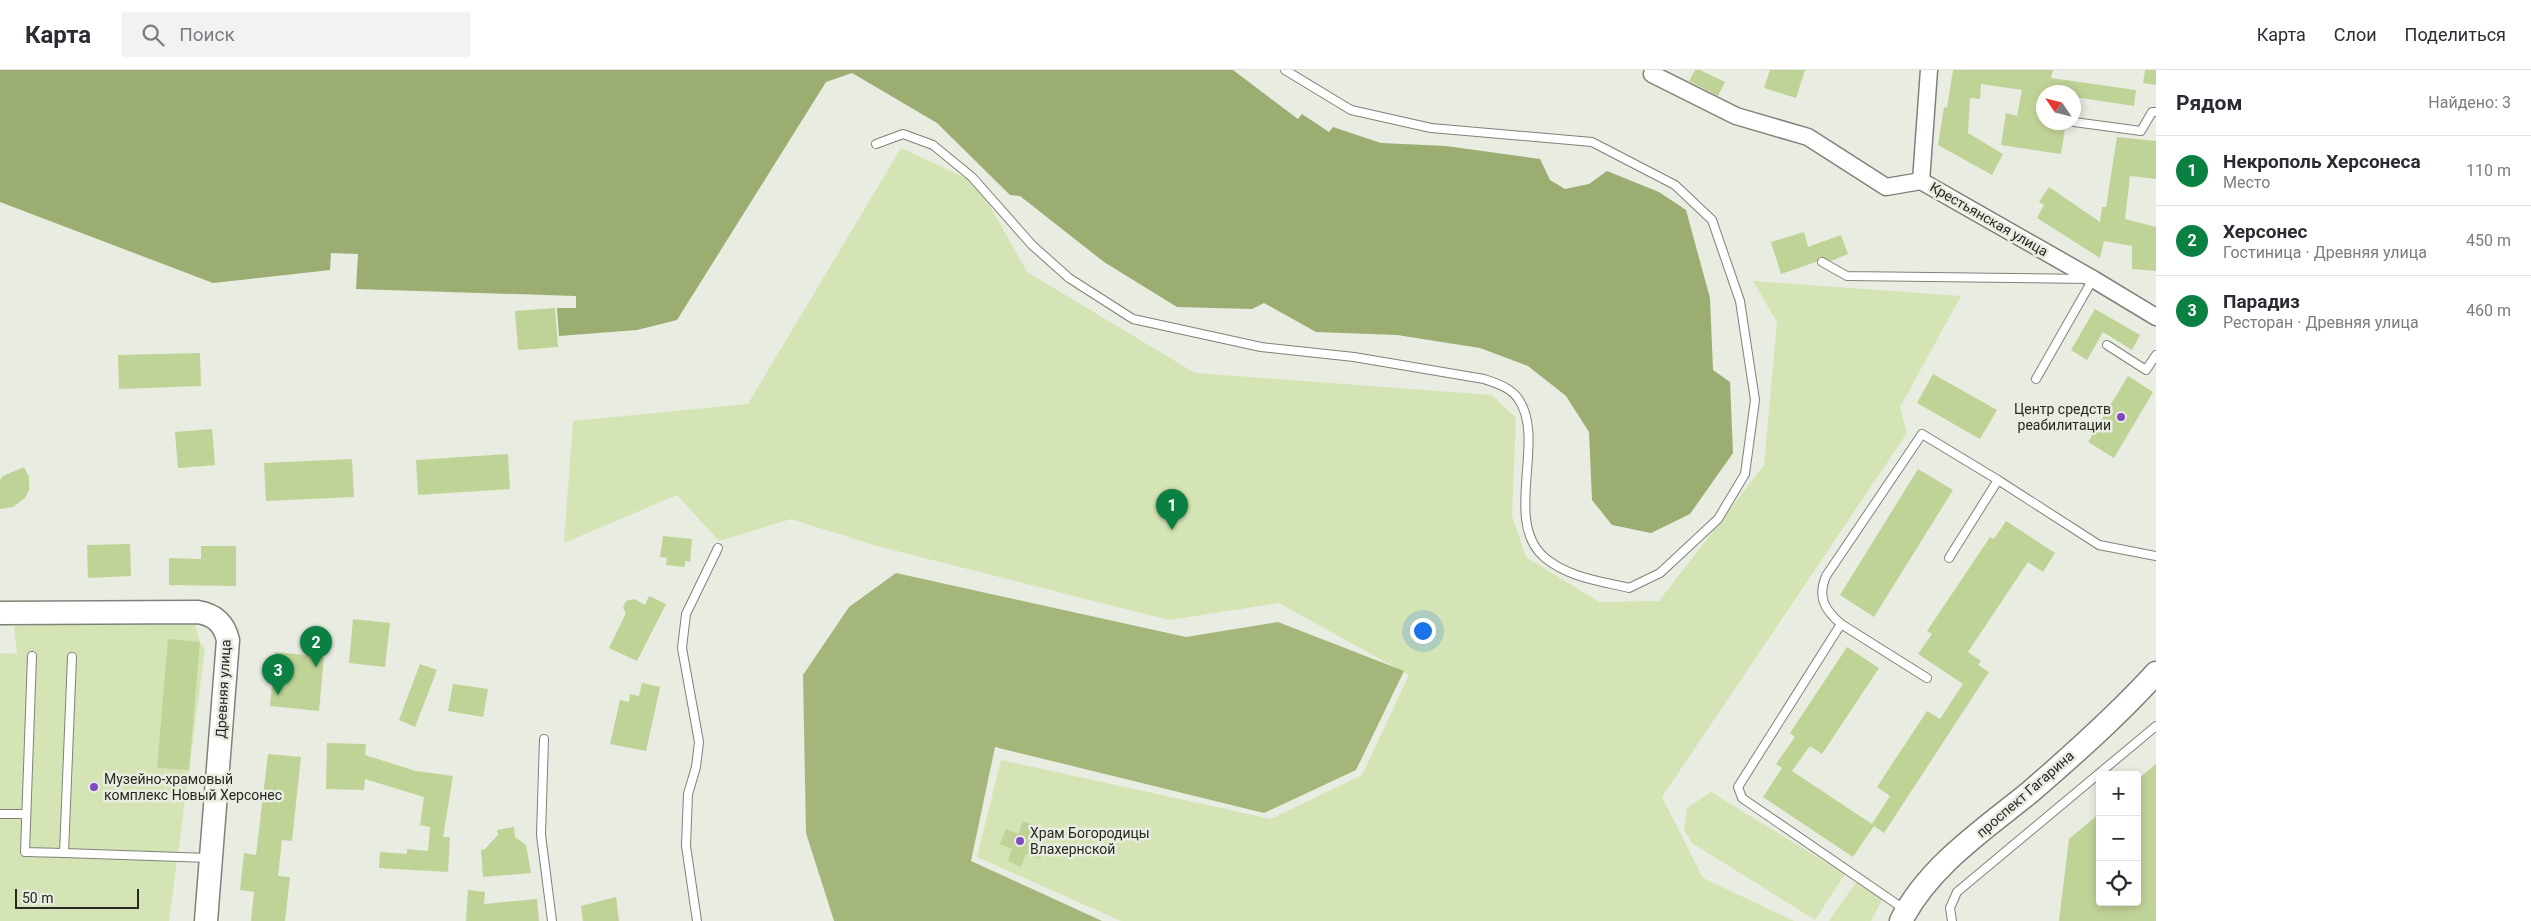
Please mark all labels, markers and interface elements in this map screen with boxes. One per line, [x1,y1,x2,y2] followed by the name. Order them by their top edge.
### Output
[121,12,471,57] search box
[25,21,91,49] text: Карта
[139,21,167,49] icon: search
[179,23,235,46] text: Поиск
[2257,24,2306,45] text: Карта
[2334,24,2377,45] text: Слои
[2405,24,2506,45] text: Поделиться
[2036,85,2081,130] north arrow
[2176,91,2242,115] text: Рядом
[2428,93,2511,112] text: Найдено: 3
[2223,150,2421,173] text: Некрополь Херсонеса
[2187,161,2197,180] text: 1
[2466,161,2511,180] text: 110 m
[2223,173,2270,192] text: Место
[1927,179,2051,259] street label: Крестьянская улица
[2223,220,2307,243] text: Херсонес
[2187,231,2197,250] text: 2
[2466,231,2511,250] text: 450 m
[2223,243,2427,262] text: Гостиница · Древняя улица
[2223,290,2300,313] text: Парадиз
[2187,301,2197,320] text: 3
[2466,301,2511,320] text: 460 m
[2223,313,2419,332] text: Ресторан · Древняя улица
[2014,401,2111,433] place label: Центр средств реабилитации
[2115,411,2127,423] marker: Центр средств реабилитации
[1156,489,1188,530] pin: 1
[1410,618,1436,644] your location
[300,626,332,667] pin: 2
[212,639,234,739] street label: Древняя улица
[262,654,294,695] pin: 3
[1973,747,2077,841] street label: проспект Гагарина
[104,771,282,803] place label: Музейно-храмовый комплекс Новый Херсонес
[2096,771,2141,906] map controls
[2096,771,2141,816] button: +
[88,781,100,793] marker: Музейно-храмовый комплекс Новый Херсонес
[2096,816,2141,861] button: −
[1030,825,1150,857] place label: Храм Богородицы Влахернской
[1014,835,1026,847] marker: Храм Богородицы Влахернской
[2096,861,2141,906] button: locate
[15,886,139,909] scale bar
[22,890,54,906] text: 50 m

